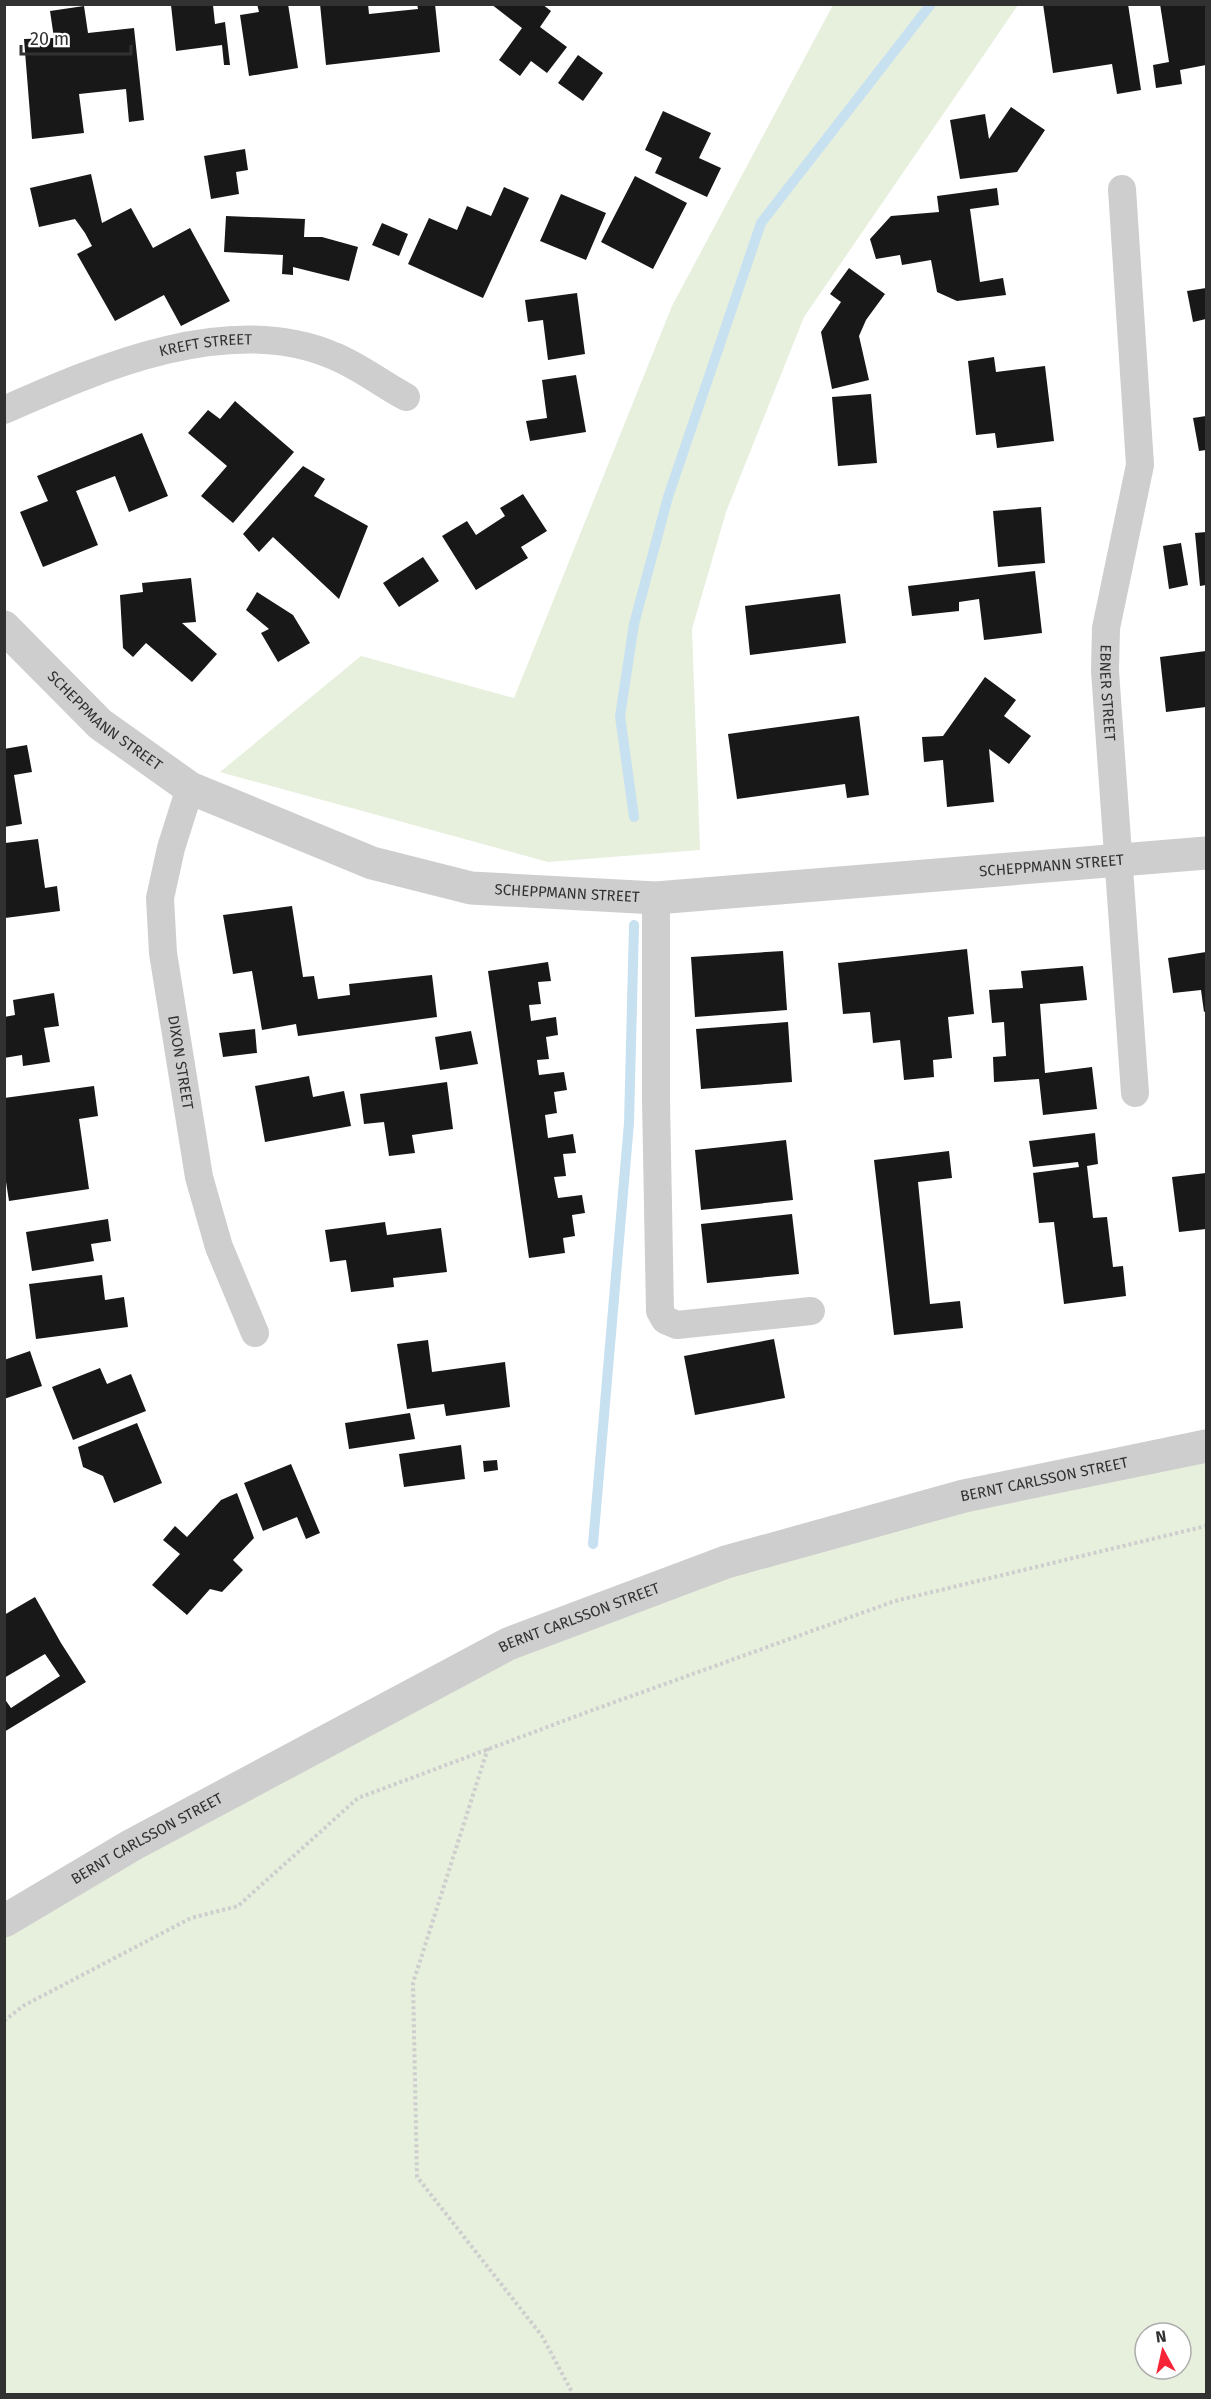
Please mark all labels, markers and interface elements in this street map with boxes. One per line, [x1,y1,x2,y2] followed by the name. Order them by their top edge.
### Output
[21,18,130,56] scale bar
[30,28,69,50] text: 20 m
[157,330,252,360] street label: KREFT STREET
[1096,644,1119,742] street label: EBNER STREET
[44,667,166,774] street label: SCHEPPMANN STREET
[978,851,1125,881] street label: SCHEPPMANN STREET
[494,880,640,906] street label: SCHEPPMANN STREET
[164,1014,197,1111] street label: DIXON STREET
[959,1453,1130,1506] street label: BERNT CARLSSON STREET
[495,1579,662,1656] street label: BERNT CARLSSON STREET
[68,1789,226,1888] street label: BERNT CARLSSON STREET
[1133,2321,1193,2381] north arrow
[1154,2326,1168,2347] text: N

